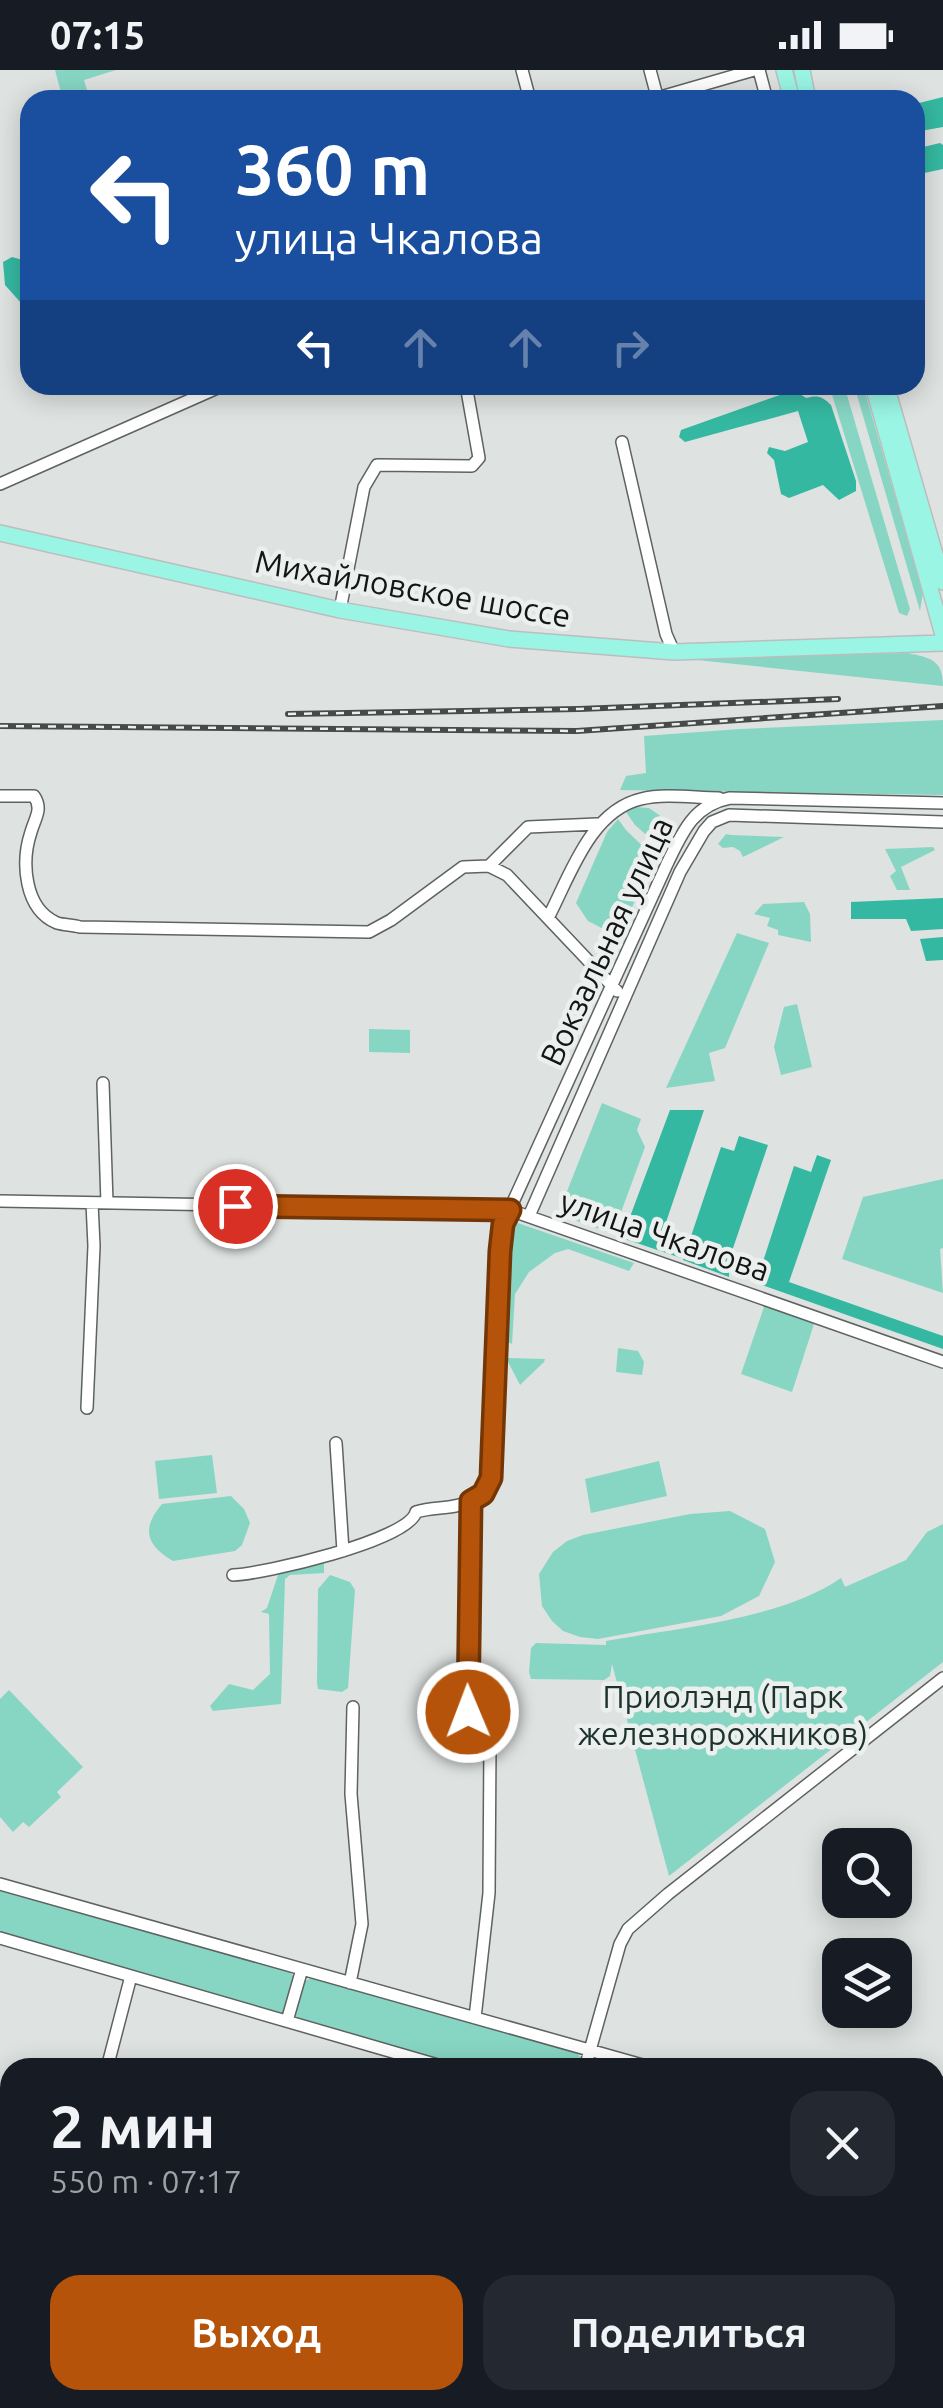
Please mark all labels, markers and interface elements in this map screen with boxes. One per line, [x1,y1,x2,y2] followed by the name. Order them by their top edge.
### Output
[50,14,145,56] text: 07:15
[70,130,200,260] icon: left
[235,130,430,208] text: 360 m
[235,212,543,263] text: улица Чкалова
[288,320,343,375] icon: left
[393,320,448,375] icon: ahead
[498,320,553,375] icon: ahead
[603,320,658,375] icon: right
[252,542,574,634] street label: Михайловское шоссе
[533,811,679,1071] street label: Вокзальная улица
[193,1164,278,1249] pin
[208,1179,263,1234] icon: arrive
[556,1182,774,1288] street label: улица Чкалова
[416,1660,520,1764] position arrow
[578,1678,868,1751] park label: Приолэнд (Парк железнорожников)
[822,1828,912,2028] map controls
[822,1828,912,1918] button: search
[822,1938,912,2028] button: layers
[790,2091,895,2196] button: close
[50,2092,215,2159] text: 2 мин
[50,2163,242,2199] text: 550 m · 07:17
[50,2275,463,2390] button: Выход
[483,2275,895,2390] button: Поделиться

